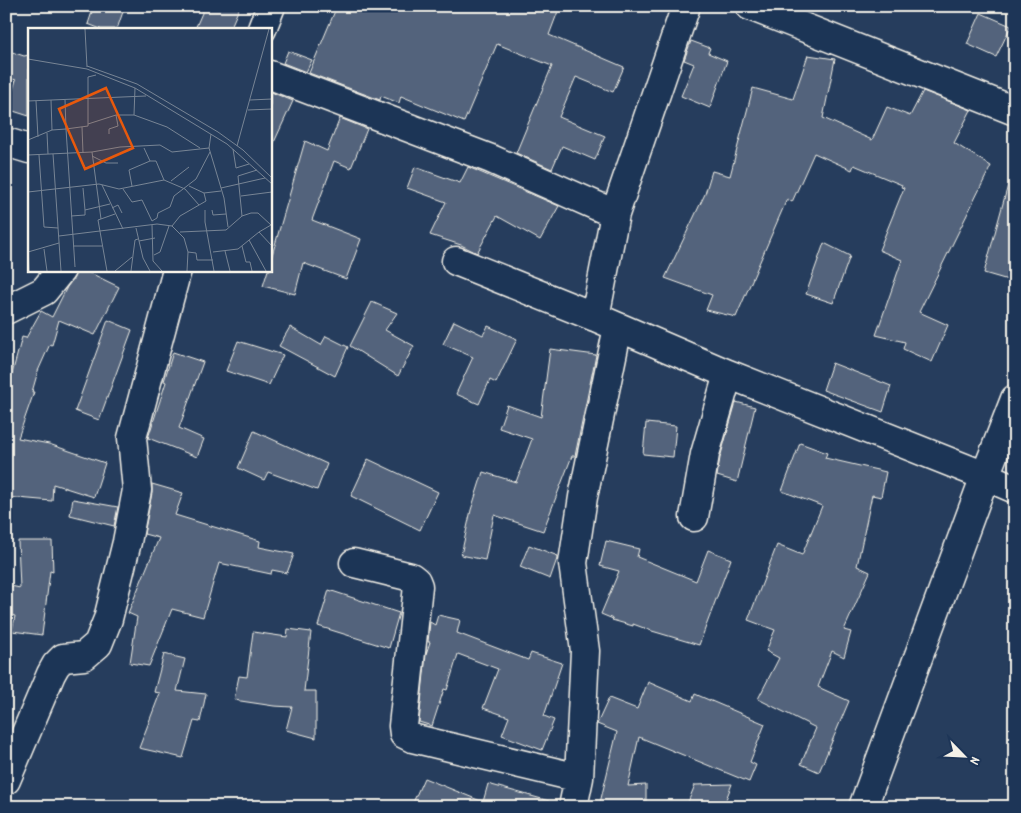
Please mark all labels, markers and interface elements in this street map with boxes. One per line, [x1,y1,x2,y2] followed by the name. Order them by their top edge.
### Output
[28,28,271,271] inset map
[938,730,988,780] north arrow
[963,753,985,768] text: N

